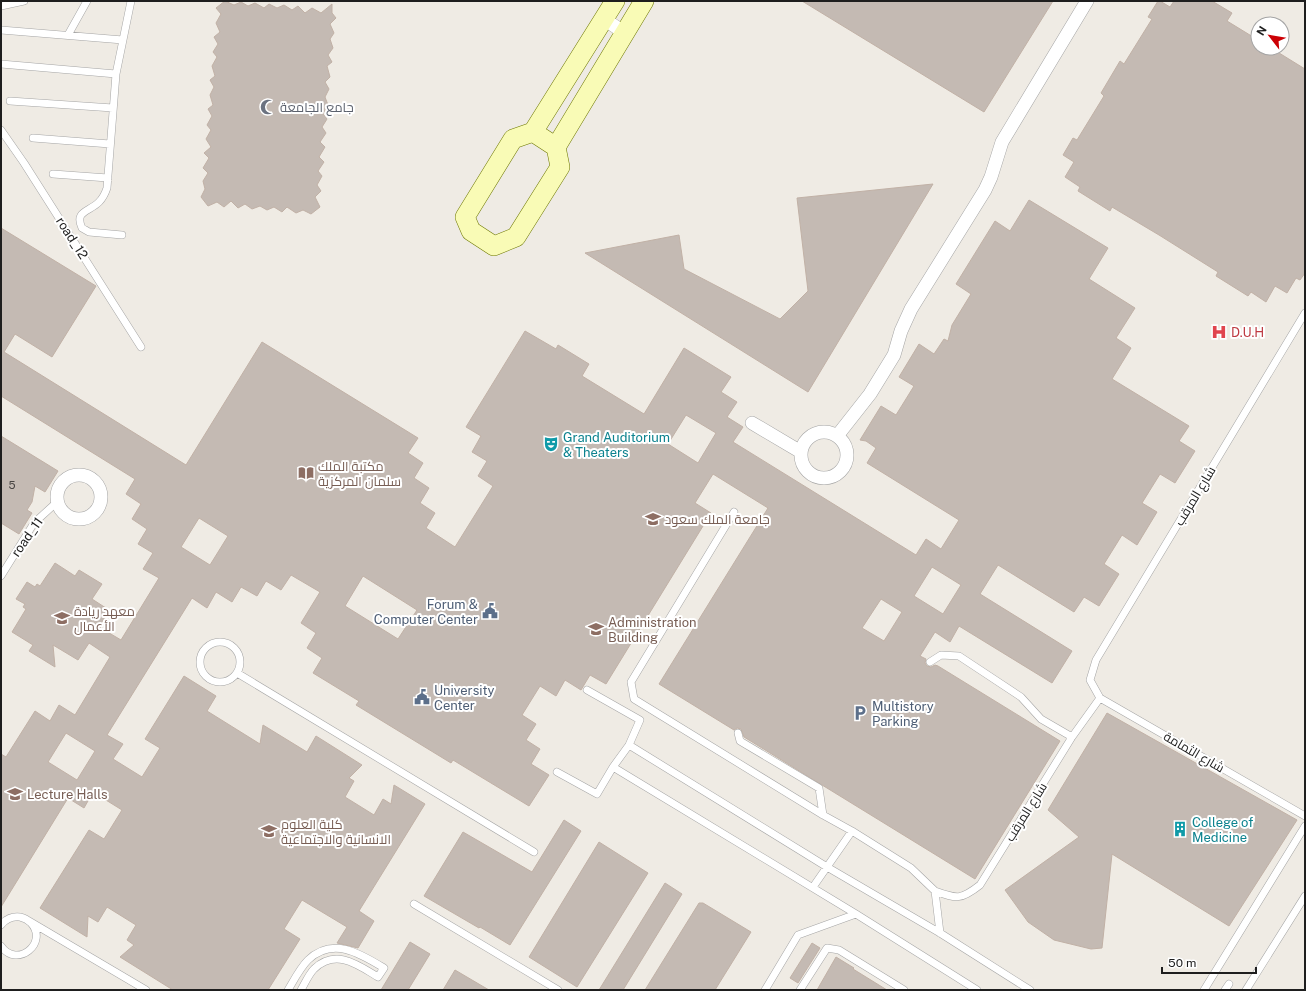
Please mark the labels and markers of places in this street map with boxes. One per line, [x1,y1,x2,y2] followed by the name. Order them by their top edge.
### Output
[259,98,277,116] mosque icon: جامع الجامعة
[280,100,354,116] place label: جامع الجامعة
[1210,323,1228,341] hospital icon: D.U.H
[1231,325,1264,340] place label: D.U.H
[563,430,670,460] place label: Grand Auditorium & Theaters
[542,435,560,453] theatre icon: Grand Auditorium & Theaters
[318,459,401,489] place label: مكتبة الملك سلمان المركزية
[297,464,315,482] library icon: مكتبة الملك سلمان المركزية
[644,510,662,528] school or university icon: جامعة الملك سعود
[665,512,770,527] place label: جامعة الملك سعود
[374,597,478,627] place label: Forum & Computer Center
[481,602,499,620] public building icon: Forum & Computer Center
[74,604,135,635] place label: معهد ريادة الأعمال
[53,609,71,627] school or university icon: معهد ريادة الأعمال
[608,615,697,645] place label: Administration Building
[587,620,605,638] school or university icon: Administration Building
[434,683,495,713] place label: University Center
[413,688,431,706] public building icon: University Center
[872,699,934,729] place label: Multistory Parking
[851,704,869,722] parking icon: Multistory Parking
[6,785,24,803] school or university icon: Lecture Halls
[27,787,108,802] place label: Lecture Halls
[1192,815,1253,845] place label: College of Medicine
[281,817,391,847] place label: كلية العلوم الانسانية والاجتماعية
[1171,820,1189,838] building icon: College of Medicine
[260,822,278,840] school or university icon: كلية العلوم الانسانية والاجتماعية

